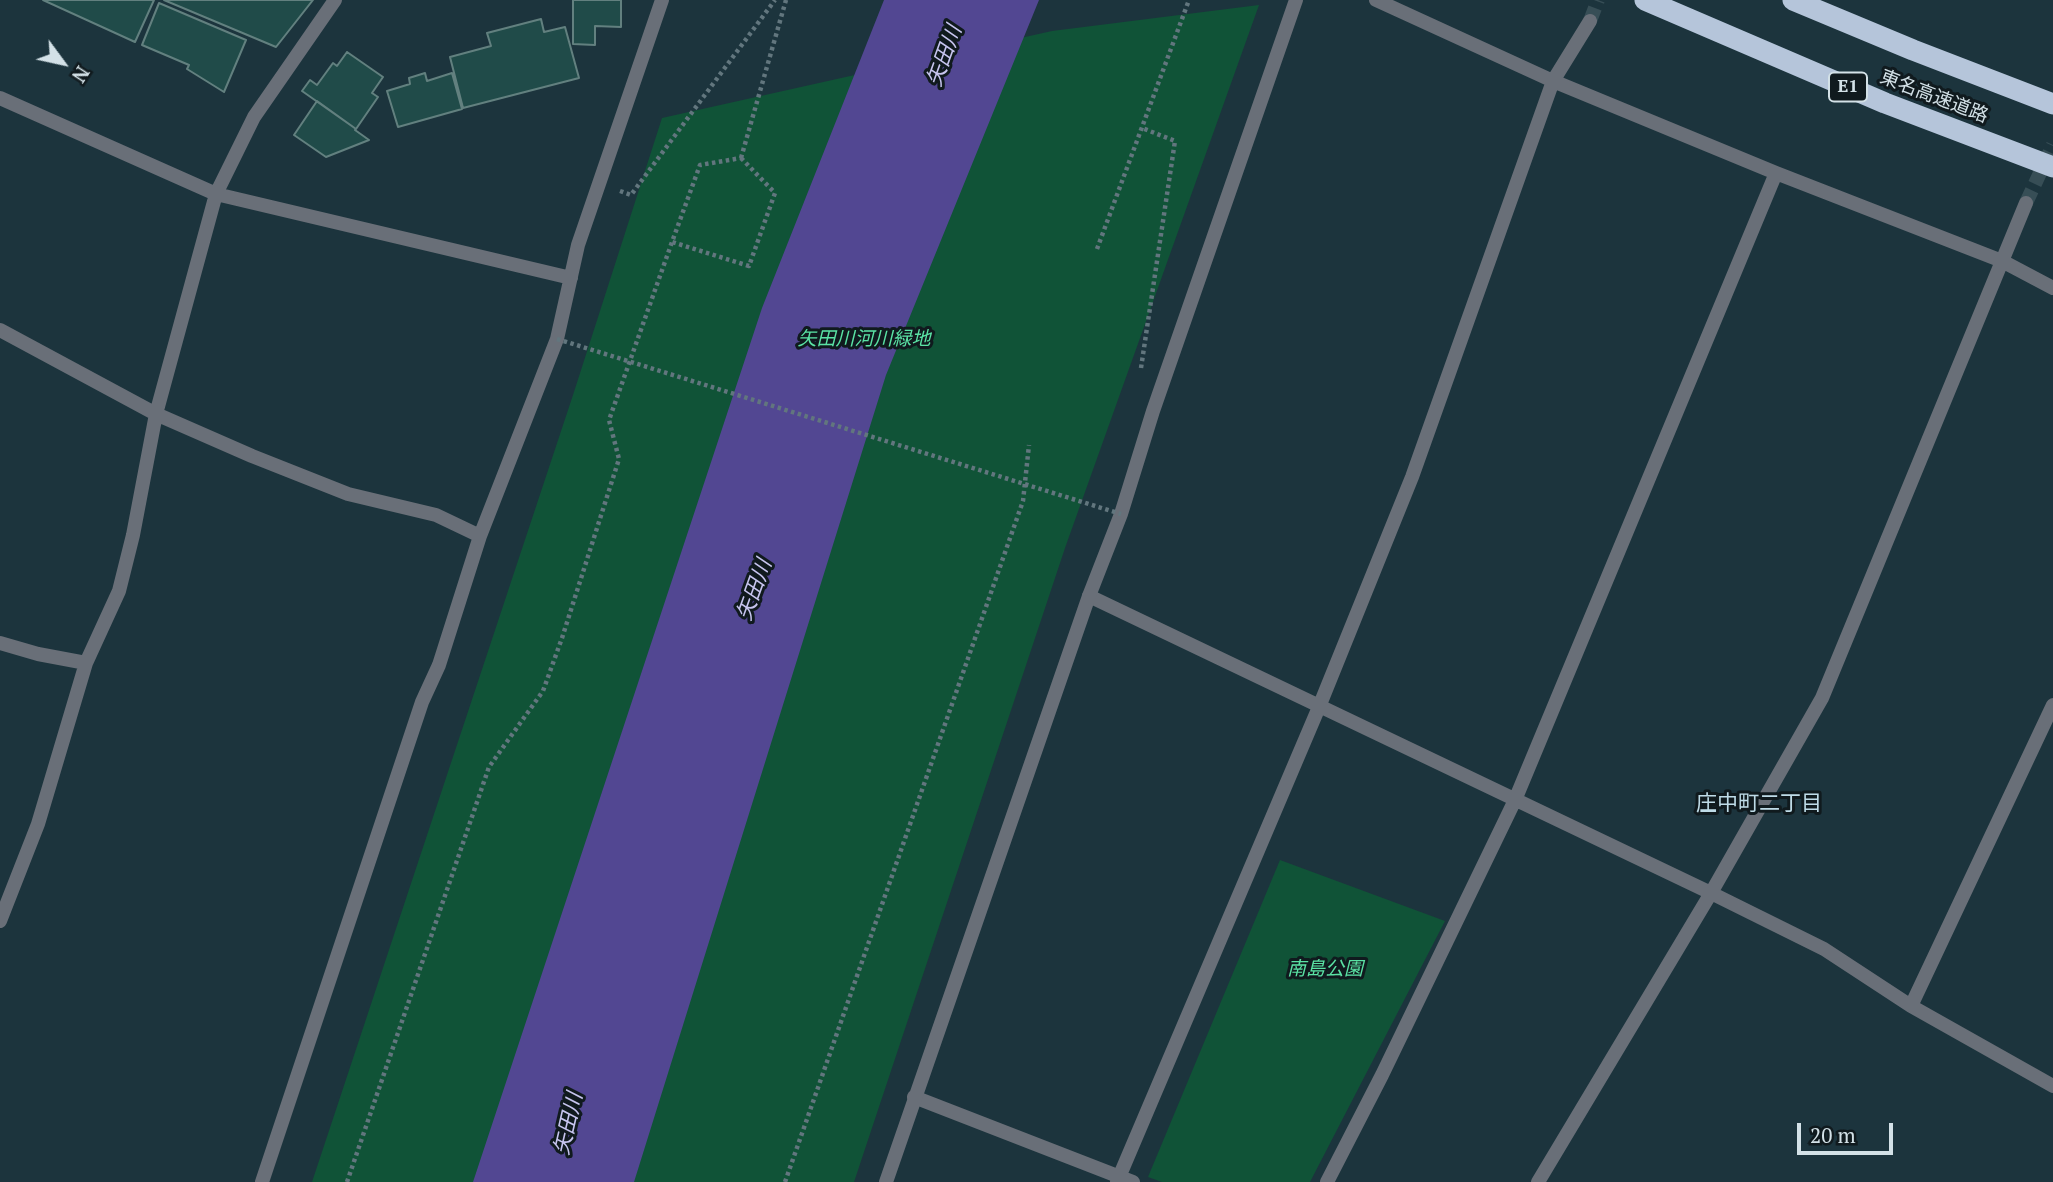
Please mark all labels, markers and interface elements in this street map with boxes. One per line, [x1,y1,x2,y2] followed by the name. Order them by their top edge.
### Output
[922,22,968,90] water label: 矢田川
[28,28,98,98] north arrow
[67,62,95,88] text: N
[1877,66,1991,128] street label: 東名高速道路
[1829,72,1867,102] road number: E1
[798,329,930,351] park label: 矢田川河川緑地
[732,556,778,624] water label: 矢田川
[1696,791,1822,817] district label: 庄中町二丁目
[1287,959,1363,981] park label: 南島公園
[550,1090,588,1158] water label: 矢田川
[1801,1108,1897,1152] scale bar
[1810,1121,1856,1149] text: 20 m

